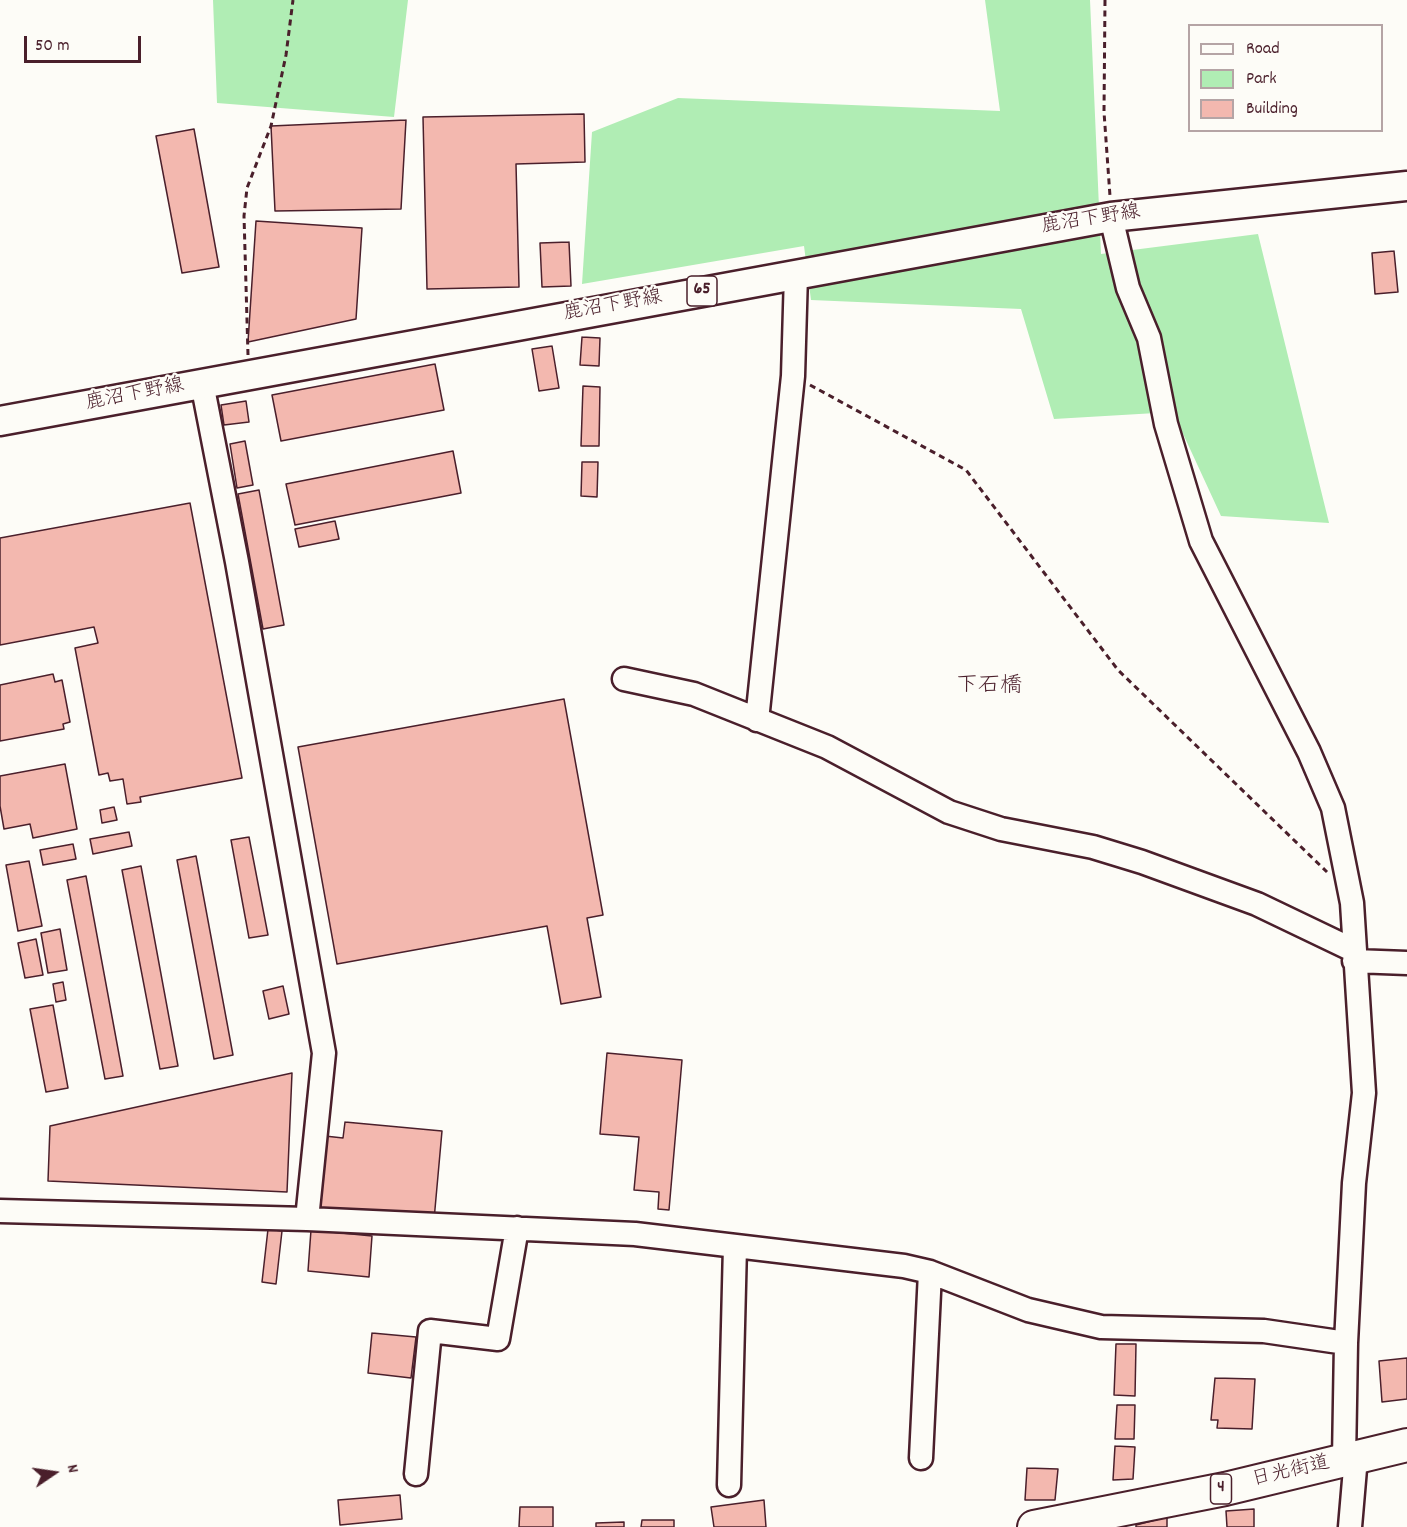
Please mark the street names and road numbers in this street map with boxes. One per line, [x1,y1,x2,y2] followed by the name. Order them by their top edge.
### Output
[1040,201,1142,241] street label: 鹿沼下野線
[687,276,717,306] road number: 65
[562,286,664,328] street label: 鹿沼下野線
[84,375,186,417] street label: 鹿沼下野線
[1249,1452,1333,1494] street label: 日光街道
[1210,1474,1232,1504] road number: 4

